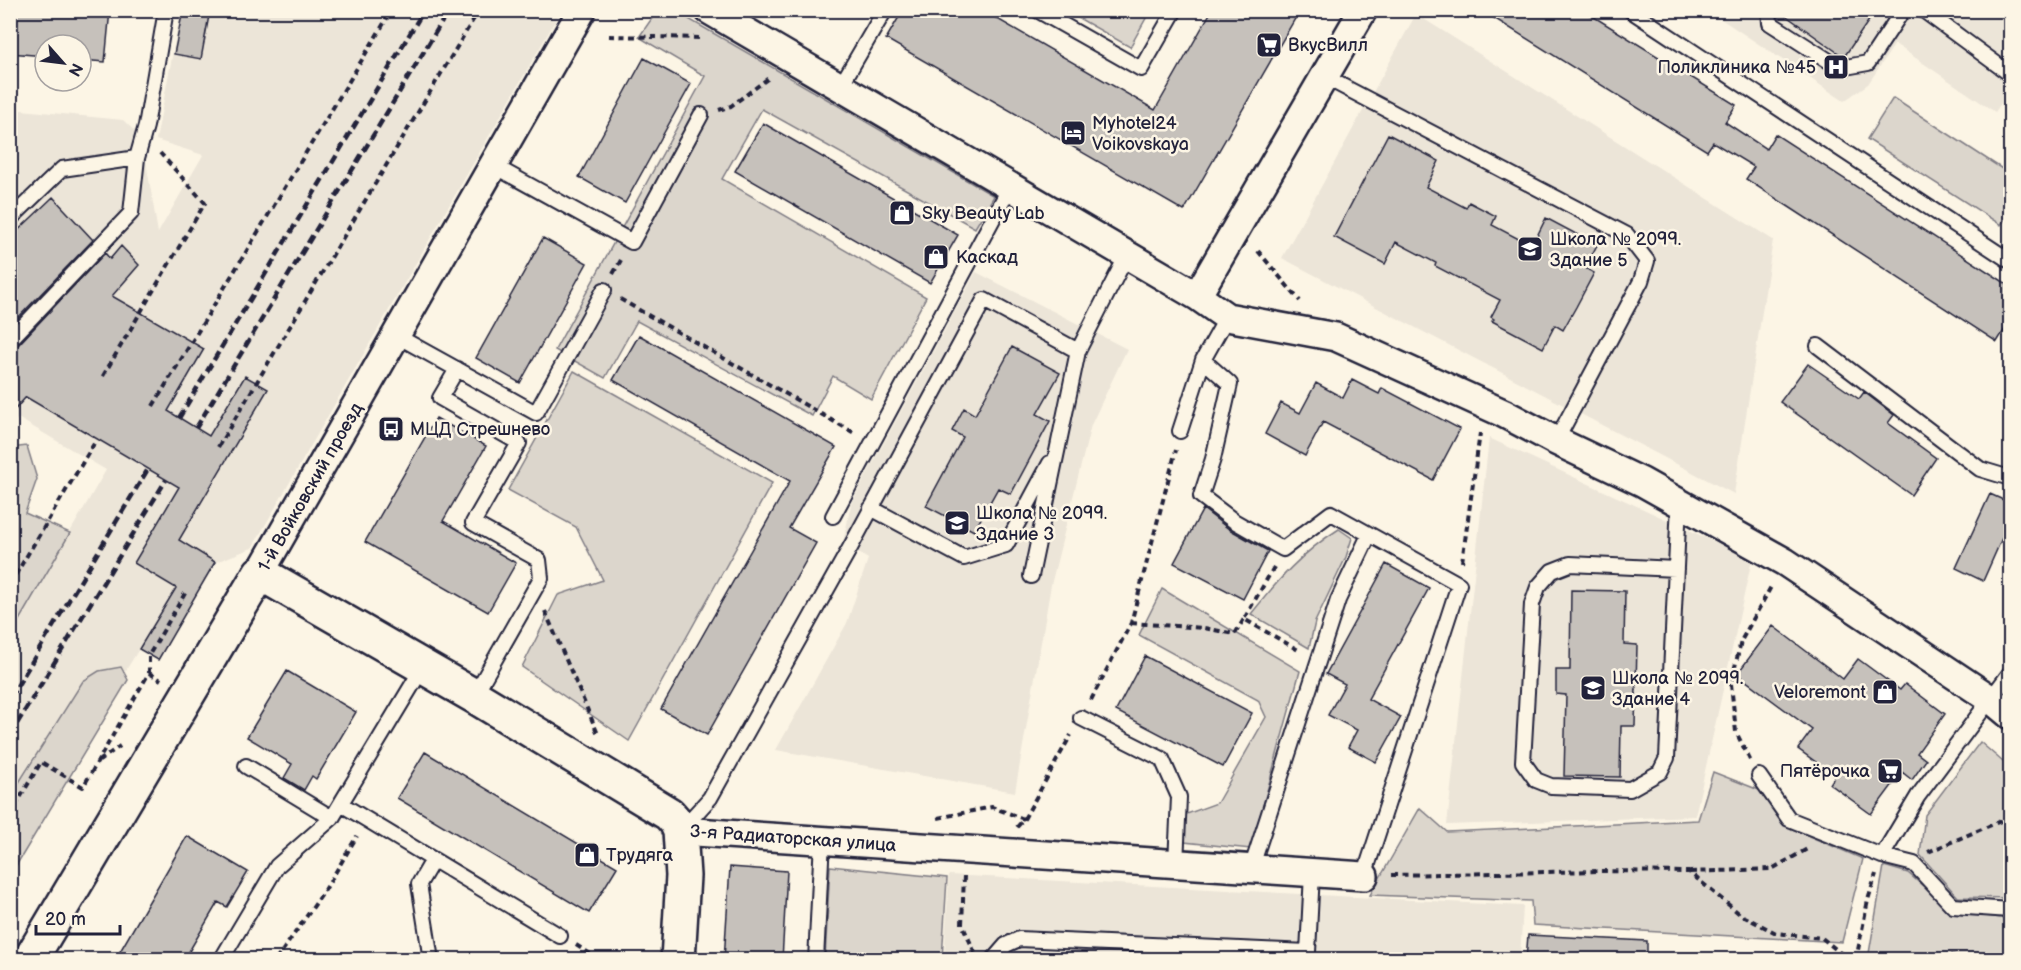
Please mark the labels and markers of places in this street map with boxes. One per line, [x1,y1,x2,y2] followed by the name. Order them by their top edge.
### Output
[1254,30,1284,60] supermarket icon: ВкусВилл
[1288,35,1368,56] place label: ВкусВилл
[1821,52,1851,82] hospital icon: Поликлиника №45
[1658,57,1816,78] place label: Поликлиника №45
[1092,113,1189,155] place label: Myhotel24 Voikovskaya
[1058,118,1088,148] hotel icon: Myhotel24 Voikovskaya
[887,198,917,228] shop icon: Sky Beauty Lab
[922,203,1045,224] place label: Sky Beauty Lab
[1550,229,1681,271] place label: Школа № 2099. Здание 5
[1515,234,1545,264] school or university icon: Школа № 2099. Здание 5
[921,242,951,272] shop icon: Каскад
[956,247,1018,268] place label: Каскад
[376,414,406,444] bus stop icon: МЦД Стрешнево
[410,419,550,440] place label: МЦД Стрешнево
[976,503,1107,545] place label: Школа № 2099. Здание 3
[942,508,972,538] school or university icon: Школа № 2099. Здание 3
[1612,668,1743,710] place label: Школа № 2099. Здание 4
[1578,673,1608,703] school or university icon: Школа № 2099. Здание 4
[1870,677,1900,707] shop icon: Veloremont
[1774,682,1866,703] place label: Veloremont
[1875,756,1905,786] supermarket icon: Пятёрочка
[1780,761,1870,782] place label: Пятёрочка
[572,840,602,870] shop icon: Трудяга
[606,845,673,866] place label: Трудяга

